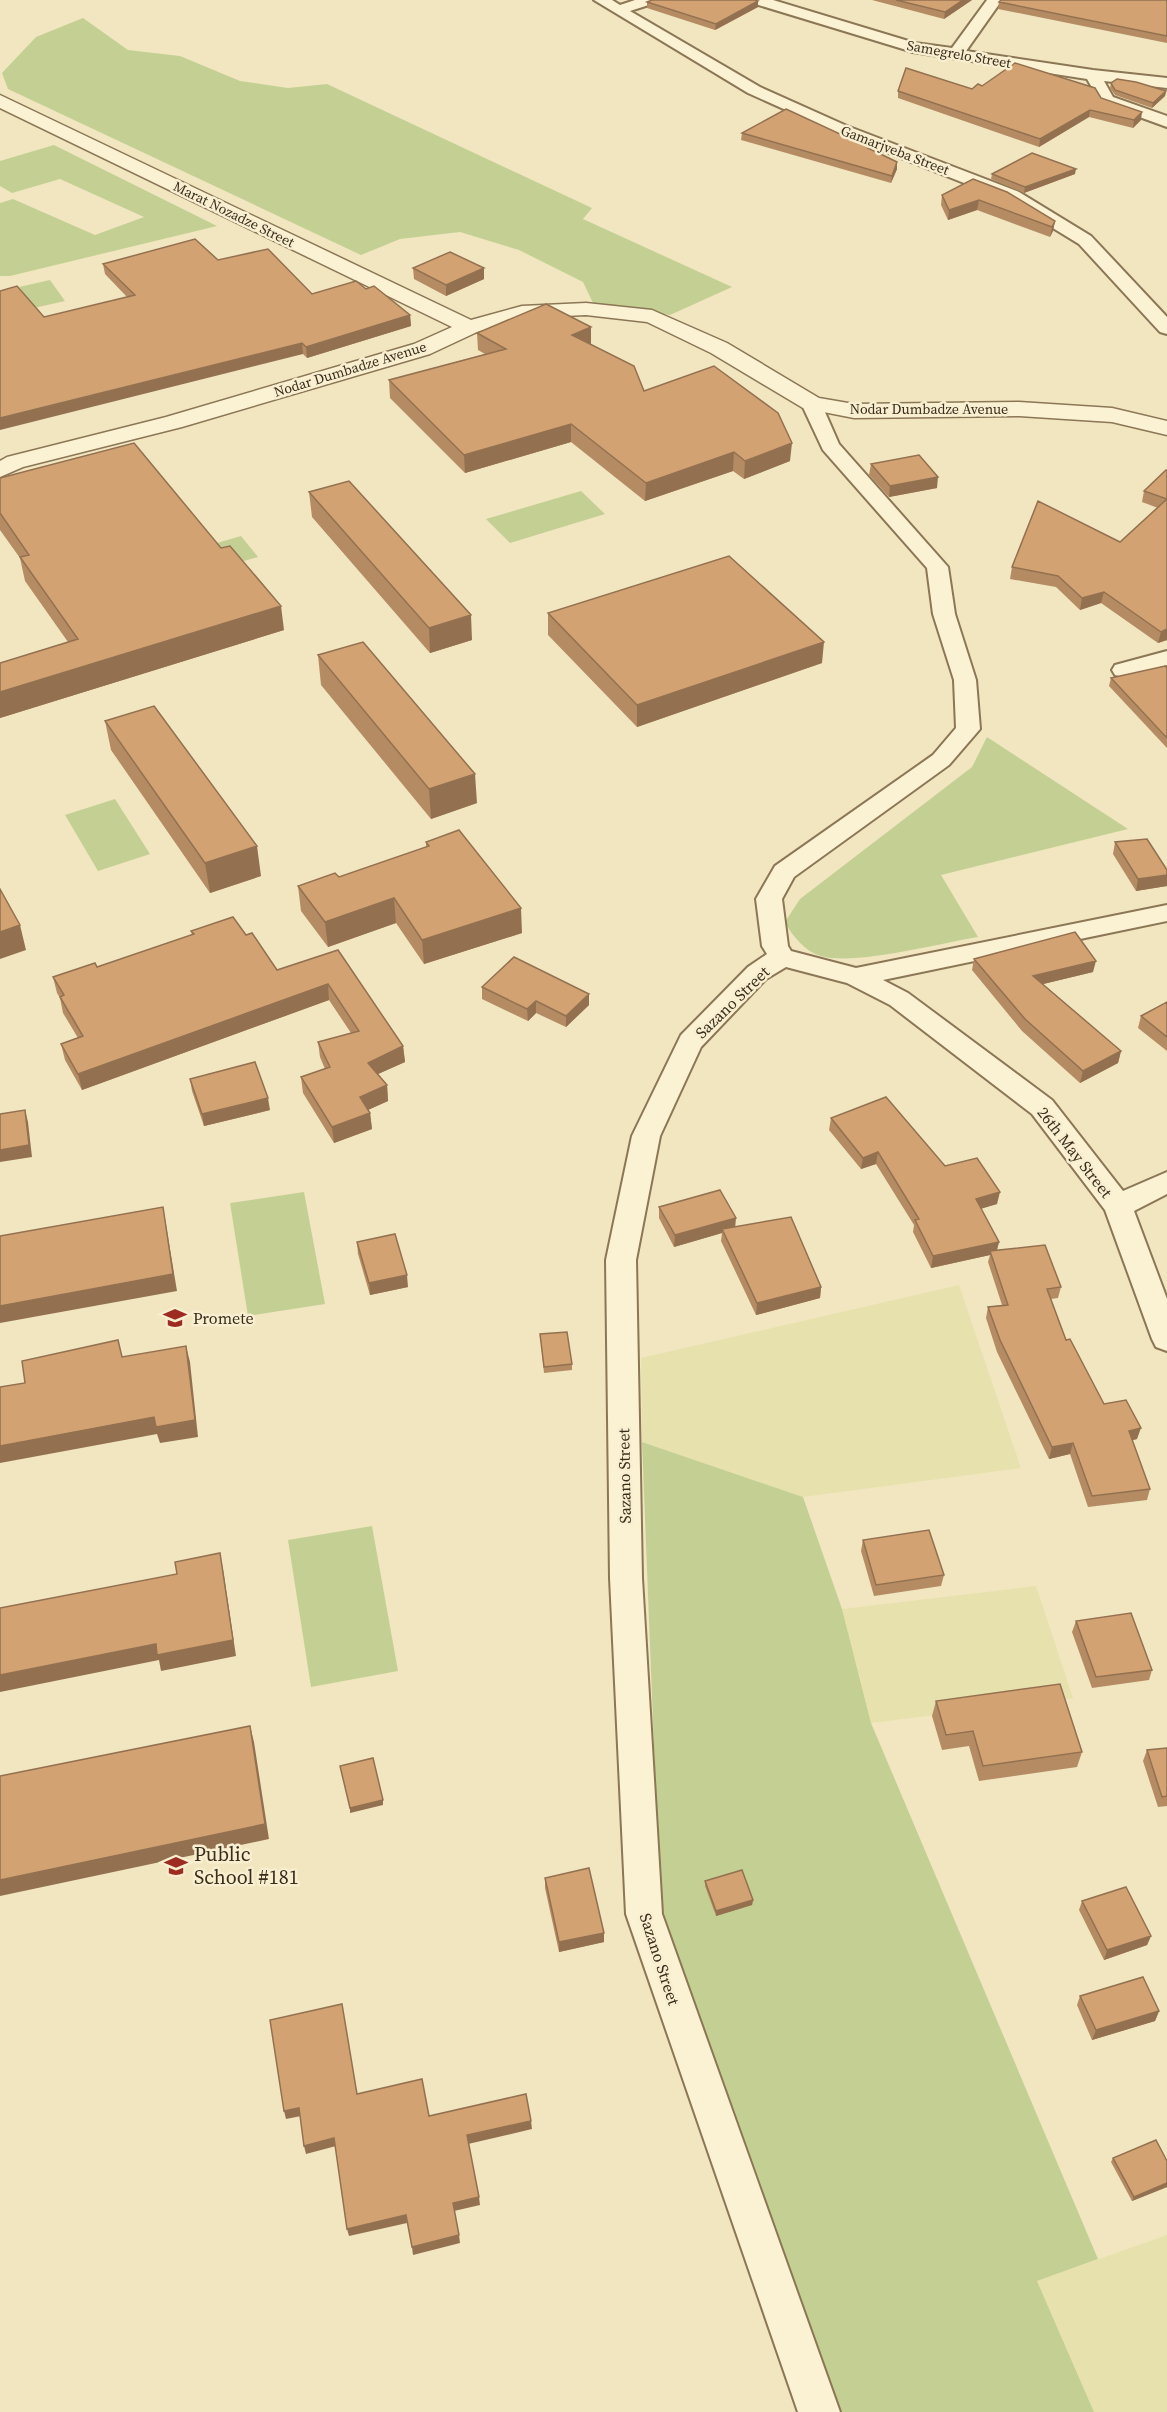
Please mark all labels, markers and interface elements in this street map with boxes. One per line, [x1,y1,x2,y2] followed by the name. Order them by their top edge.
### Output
[905,35,1013,73] street label: Samegrelo Street
[838,120,952,180] street label: Gamarjveba Street
[170,176,298,252] street label: Marat Nozadze Street
[271,336,429,402] street label: Nodar Dumbadze Avenue
[850,399,1008,419] street label: Nodar Dumbadze Avenue
[690,960,774,1043] street label: Sazano Street
[1032,1102,1118,1203] street label: 26th May Street
[162,1305,188,1331] school or university icon: Promete
[193,1307,254,1329] place label: Promete
[612,1427,636,1524] street label: Sazano Street
[194,1840,299,1891] place label: Public School #181
[163,1853,189,1879] school or university icon: Public School #181
[635,1910,685,2008] street label: Sazano Street

